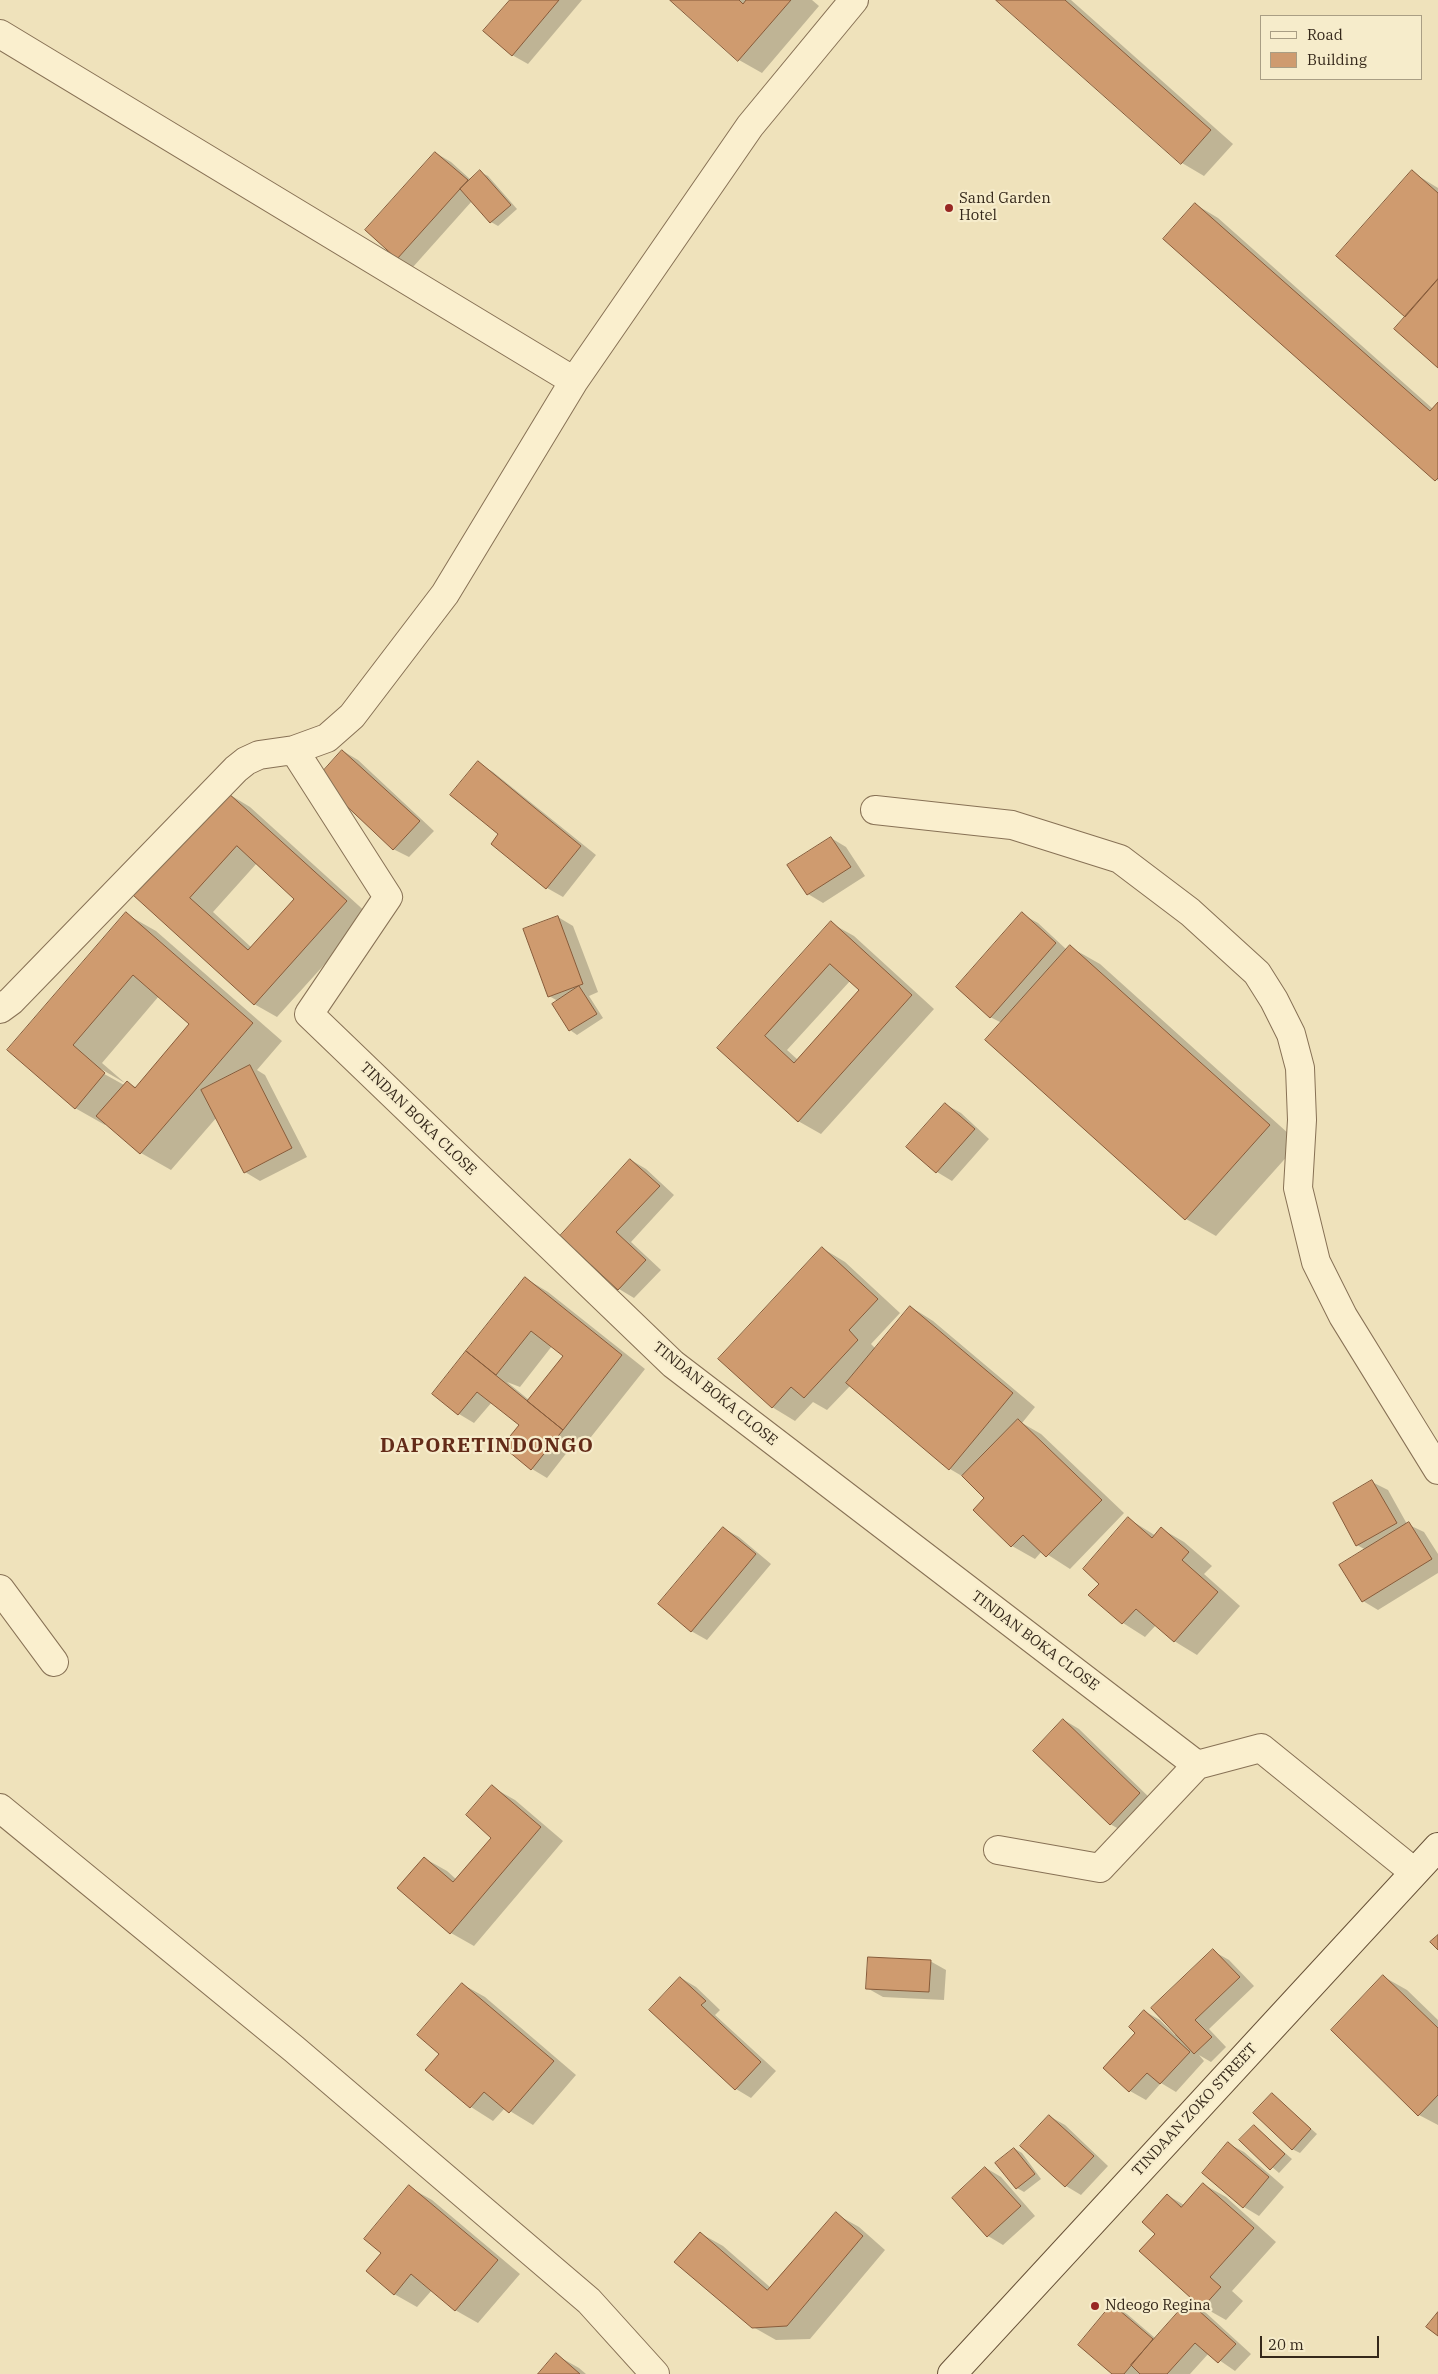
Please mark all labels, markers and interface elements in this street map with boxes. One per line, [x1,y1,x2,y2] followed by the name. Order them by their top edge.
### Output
[1260,15,1423,80] legend
[1307,25,1343,44] text: Road
[1307,50,1367,69] text: Building
[959,190,1051,225] place label: Sand Garden Hotel
[943,202,955,214] marker: Sand Garden Hotel
[356,1059,480,1179] street label: TINDAN BOKA CLOSE
[649,1338,781,1450] street label: TINDAN BOKA CLOSE
[378,1434,596,1458] district label: DAPORETINDONGO
[968,1587,1102,1695] street label: TINDAN BOKA CLOSE
[1129,2040,1261,2180] street label: TINDAAN ZOKO STREET
[1105,2297,1211,2315] place label: Ndeogo Regina
[1089,2300,1101,2312] marker: Ndeogo Regina
[1263,2326,1382,2358] scale bar
[1268,2335,1304,2354] text: 20 m

